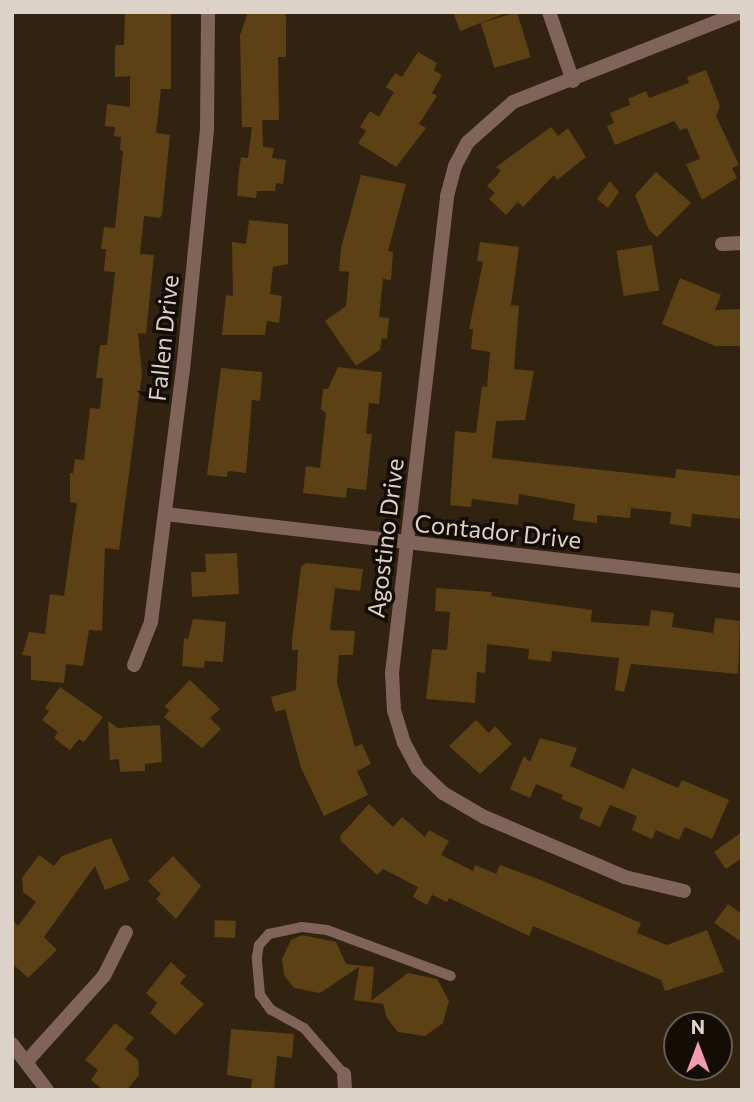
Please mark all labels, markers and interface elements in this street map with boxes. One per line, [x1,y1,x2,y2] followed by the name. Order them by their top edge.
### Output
[142,273,184,403] street label: Fallen Drive
[361,457,409,619] street label: Agostino Drive
[413,508,583,554] street label: Contador Drive
[663,1011,733,1081] north arrow
[691,1015,705,1038] text: N

